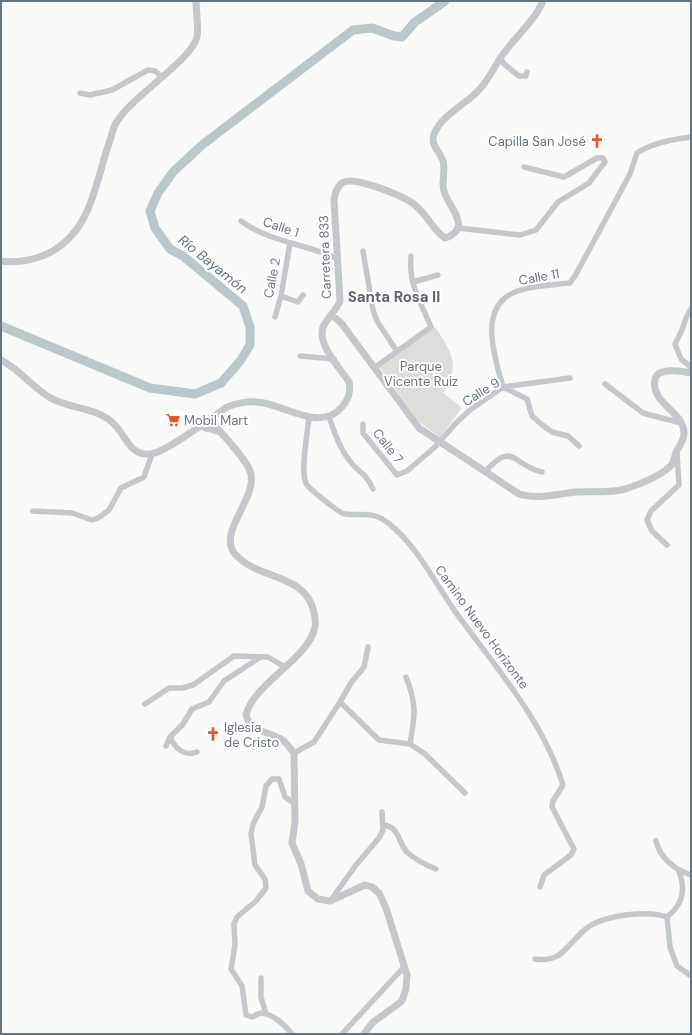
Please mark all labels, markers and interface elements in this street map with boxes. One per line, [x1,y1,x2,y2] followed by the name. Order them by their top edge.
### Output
[488,133,586,150] place label: Capilla San José
[589,133,605,149] church icon: Capilla San José
[261,213,301,241] street label: Calle 1
[315,215,335,299] street label: Carretera 833
[175,231,251,297] water label: Río Bayamón
[260,256,284,300] street label: Calle 2
[517,265,561,289] street label: Calle 11
[348,287,440,307] district label: Santa Rosa II
[384,358,458,390] park label: Parque Vicente Ruiz
[459,374,503,410] street label: Calle 9
[165,412,181,428] supermarket icon: Mobil Mart
[184,412,248,429] place label: Mobil Mart
[369,425,407,467] street label: Calle 7
[431,562,533,692] street label: Camino Nuevo Horizonte
[224,719,279,751] place label: Iglesia de Cristo
[205,726,221,742] church icon: Iglesia de Cristo

